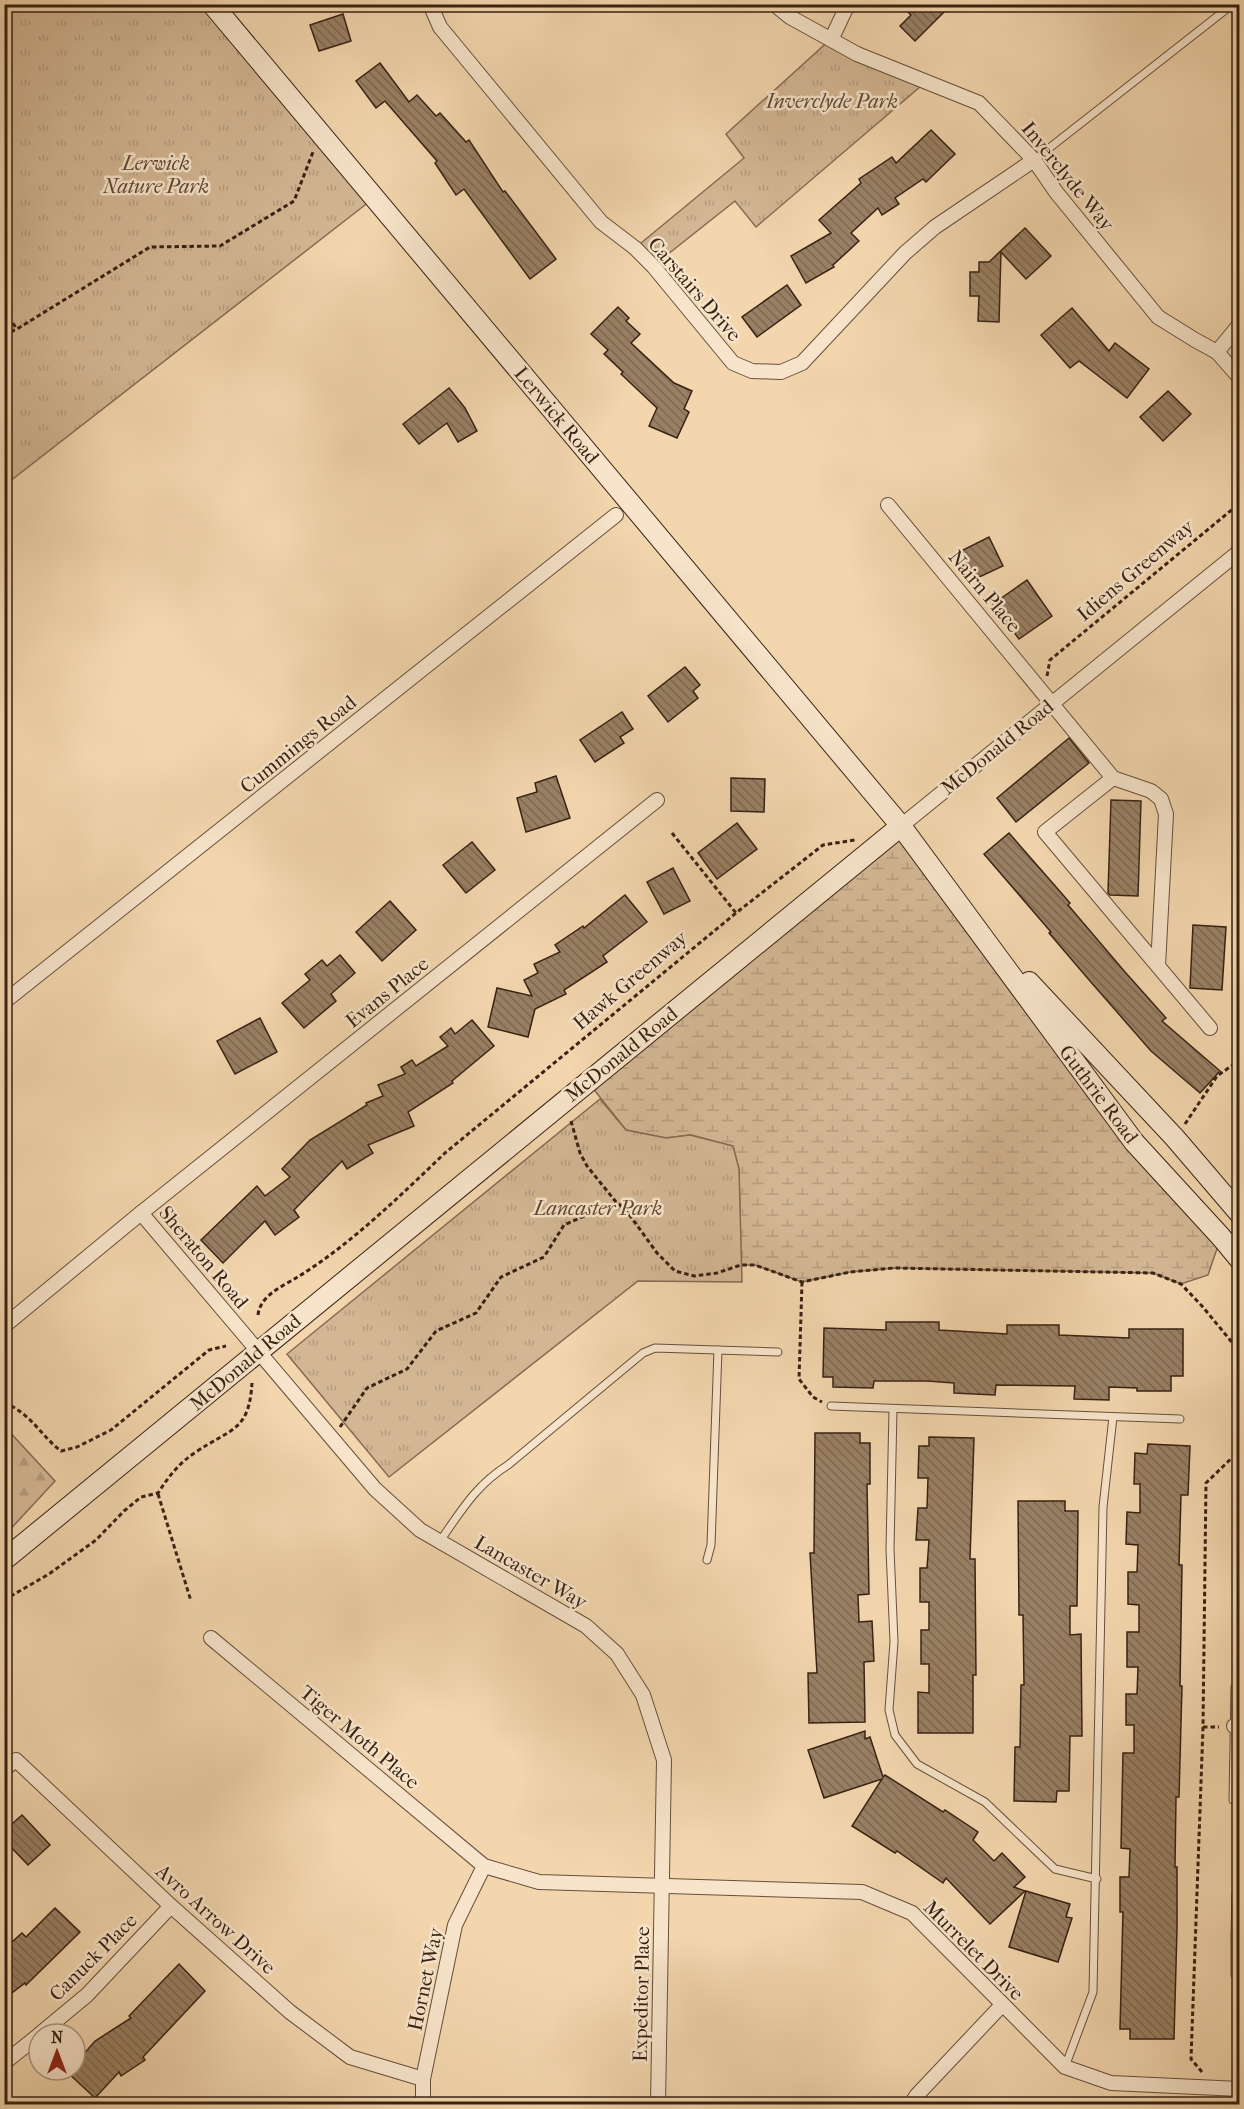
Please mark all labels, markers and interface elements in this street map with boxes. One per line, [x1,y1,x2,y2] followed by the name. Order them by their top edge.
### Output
[765,90,898,113] park label: Inverclyde Park
[1017,117,1119,237] street label: Inverclyde Way
[102,152,209,198] park label: Lerwick Nature Park
[643,233,746,346] street label: Carstairs Drive
[509,362,604,469] street label: Lerwick Road
[1072,514,1199,626] street label: Idiens Greenway
[944,546,1026,637] street label: Nairn Place
[236,690,362,798] street label: Cummings Road
[936,694,1059,800] street label: McDonald Road
[569,925,693,1035] street label: Hawk Greenway
[341,952,433,1033] street label: Evans Place
[560,1001,683,1107] street label: McDonald Road
[1054,1041,1144,1149] street label: Guthrie Road
[532,1197,662,1220] park label: Lancaster Park
[154,1201,254,1314] street label: Sheraton Road
[185,1308,306,1416] street label: McDonald Road
[470,1531,592,1615] street label: Lancaster Way
[295,1681,424,1794] street label: Tiger Moth Place
[150,1859,280,1979] street label: Avro Arrow Drive
[919,1896,1028,2005] street label: Murrelet Drive
[45,1909,142,2006] street label: Canuck Place
[403,1924,448,2033] street label: Hornet Way
[629,1926,654,2062] street label: Expeditor Place
[27,2022,87,2082] north arrow
[51,2028,64,2047] text: N

